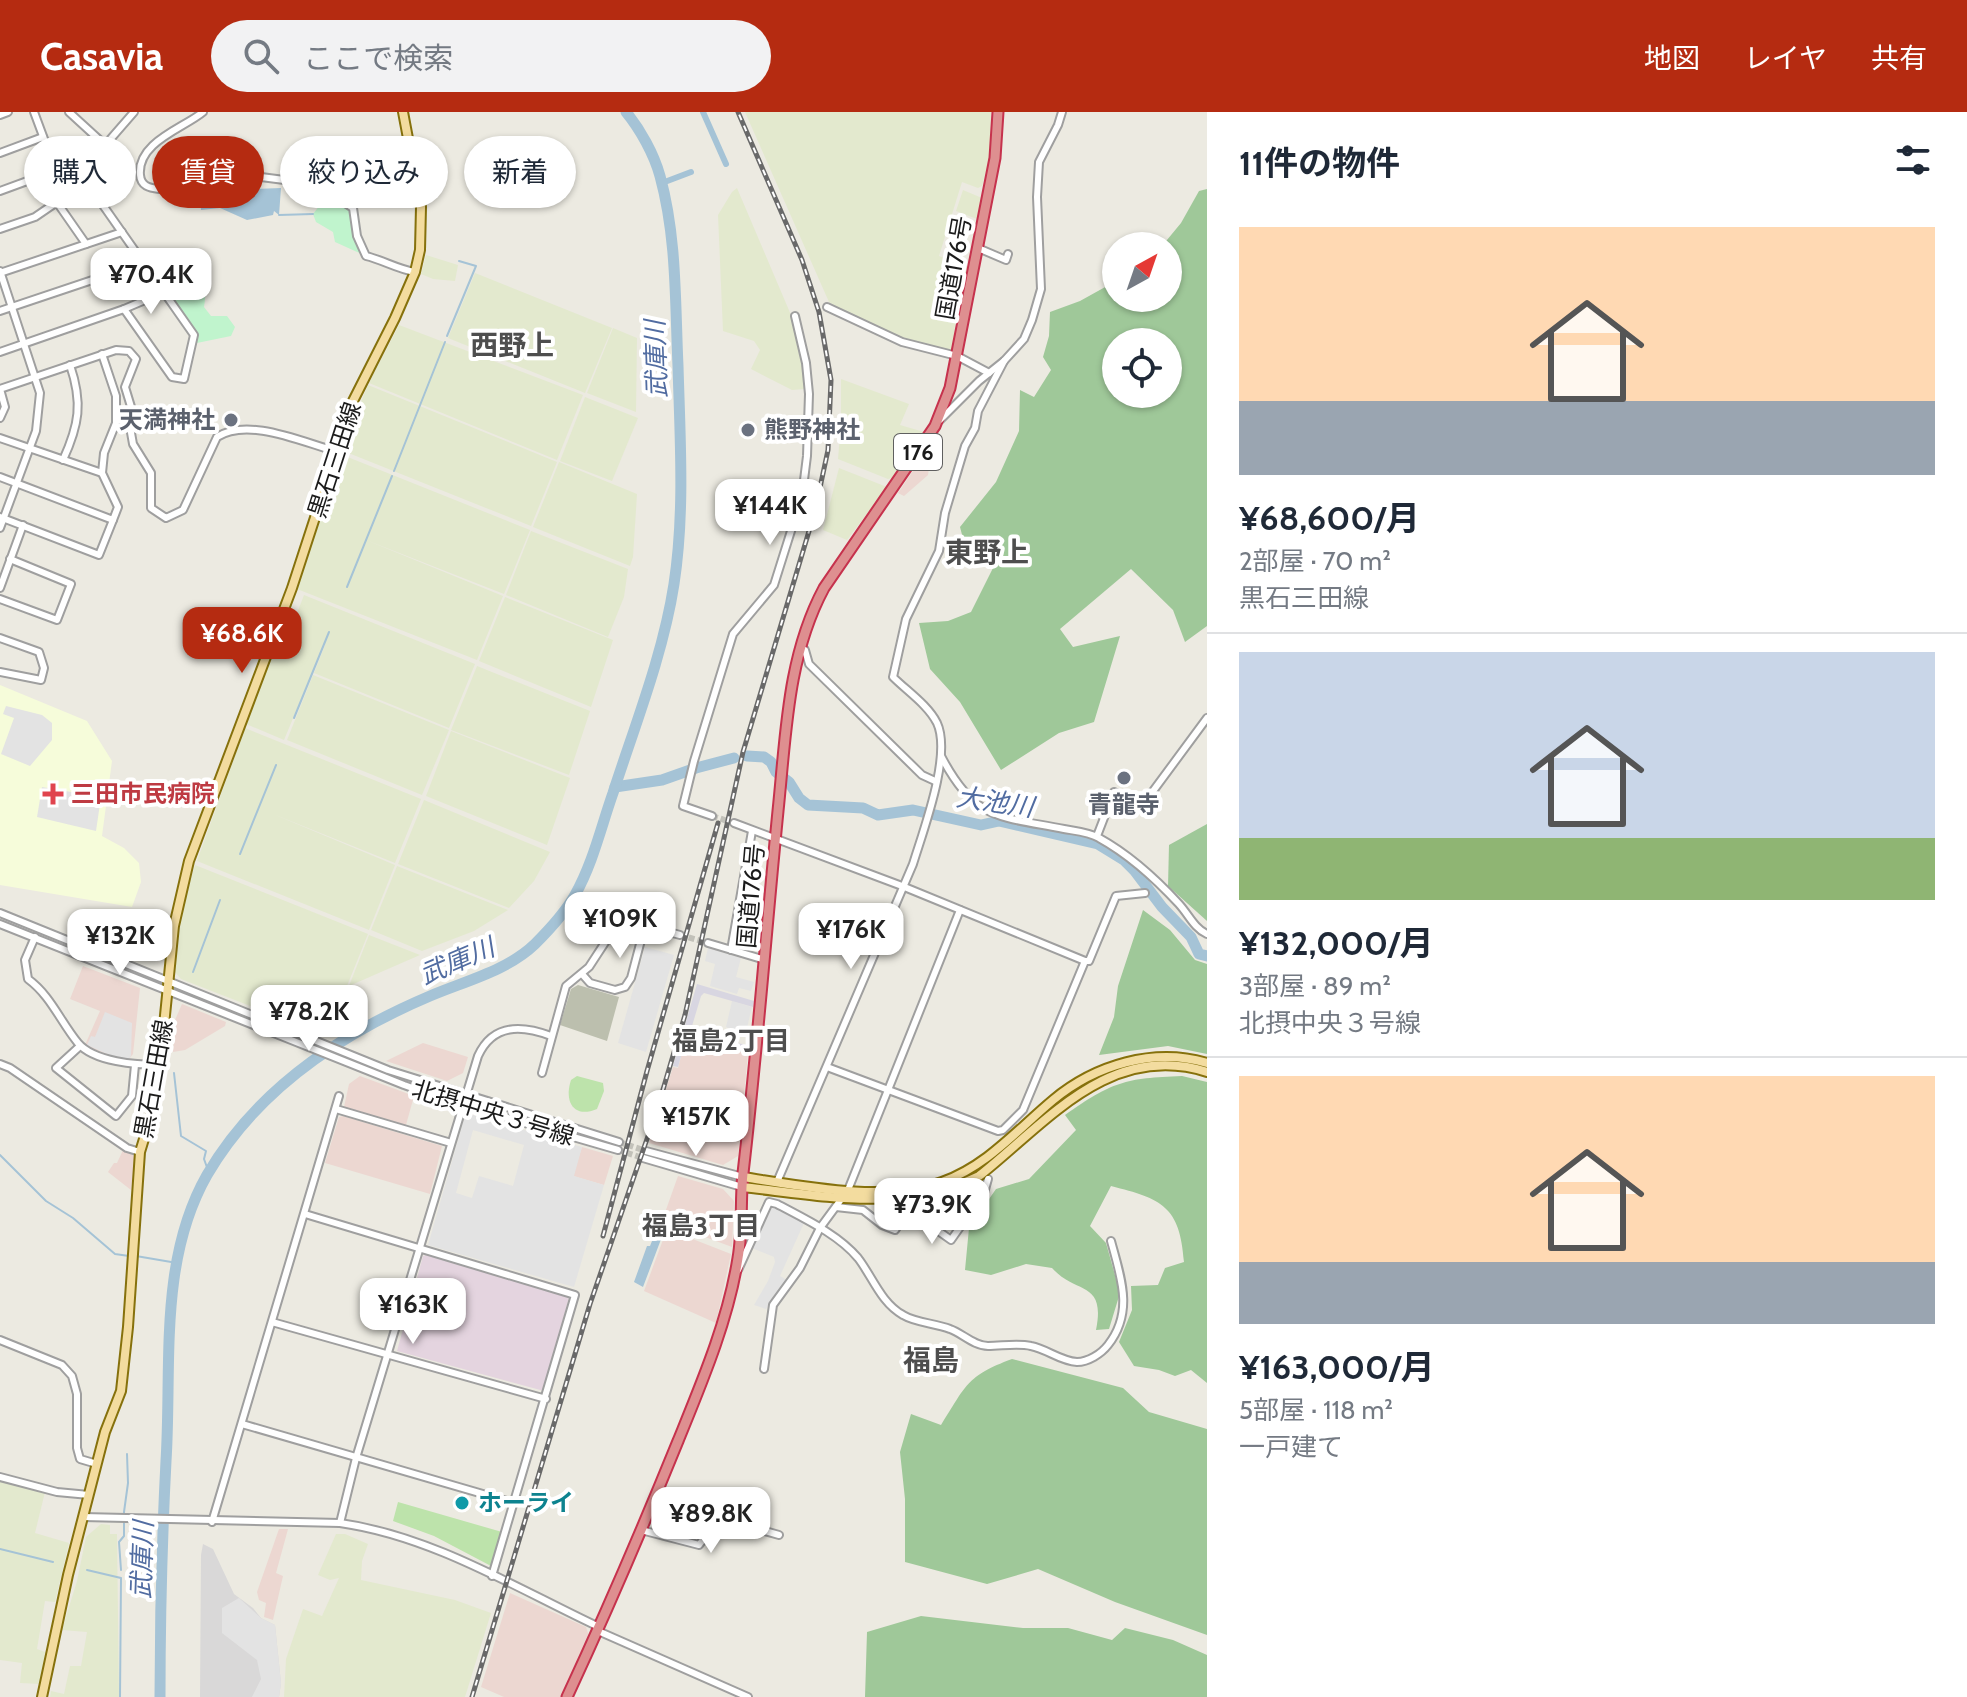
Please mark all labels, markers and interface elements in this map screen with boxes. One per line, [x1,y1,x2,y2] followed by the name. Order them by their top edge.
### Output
[211,20,771,92] search box
[40,33,163,80] text: Casavia
[239,34,283,78] icon: search
[303,40,453,77] text: ここで検索
[1644,41,1700,75] text: 地図
[1744,41,1827,75] text: レイヤ
[1871,41,1927,75] text: 共有
[24,136,136,208] chip: 購入
[152,136,264,208] chip: 賃貸
[280,136,448,208] chip: 絞り込み
[464,136,576,208] chip: 新着
[1891,138,1935,182] icon: filters
[1239,142,1400,184] text: 11件の物件
[930,214,977,322] street label: 国道176号
[1102,232,1182,312] north arrow
[1102,232,1182,408] map controls
[86,248,216,316] pin: ¥70.4K
[108,258,194,290] text: ¥70.4K
[1515,279,1659,423] icon: home
[639,316,673,399] water label: 武庫川
[470,328,554,362] district label: 西野上
[1102,328,1182,408] button: locate
[302,398,367,521] street label: 黒石三田線
[119,405,215,434] place label: 天満神社
[222,411,240,429] marker: 天満神社
[764,415,860,444] place label: 熊野神社
[739,421,757,439] marker: 熊野神社
[894,434,942,470] road number: 176
[714,479,826,547] pin: ¥144K
[733,489,807,521] text: ¥144K
[1239,497,1420,539] text: ¥68,600/月
[945,535,1029,569] district label: 東野上
[1239,545,1391,577] text: 2部屋 · 70 m²
[1239,582,1369,614] text: 黒石三田線
[177,607,307,675] pin: ¥68.6K
[201,617,283,649] text: ¥68.6K
[1515,704,1659,848] icon: home
[1115,769,1133,787] marker: 青龍寺
[71,779,215,808] place label: 三田市民病院
[954,781,1039,824] water label: 大池川
[42,783,64,805] marker: 三田市民病院
[1088,790,1160,819] place label: 青龍寺
[731,842,770,949] street label: 国道176号
[564,892,676,960] pin: ¥109K
[583,902,657,934] text: ¥109K
[795,903,907,971] pin: ¥176K
[64,909,176,977] pin: ¥132K
[817,913,885,945] text: ¥176K
[85,919,155,951] text: ¥132K
[1239,922,1434,964] text: ¥132,000/月
[415,930,502,991] water label: 武庫川
[1239,970,1391,1002] text: 3部屋 · 89 m²
[244,985,374,1053] pin: ¥78.2K
[269,995,349,1027] text: ¥78.2K
[1239,1007,1421,1039] text: 北摂中央３号線
[129,1017,178,1141] street label: 黒石三田線
[672,1025,790,1057] district label: 福島2丁目
[409,1074,578,1151] street label: 北摂中央３号線
[640,1090,752,1158] pin: ¥157K
[662,1100,730,1132] text: ¥157K
[1515,1128,1659,1272] icon: home
[867,1178,997,1246] pin: ¥73.9K
[892,1188,972,1220] text: ¥73.9K
[642,1210,760,1242] district label: 福島3丁目
[357,1278,469,1346] pin: ¥163K
[378,1288,448,1320] text: ¥163K
[903,1343,959,1377] district label: 福島
[1239,1346,1435,1388] text: ¥163,000/月
[1239,1394,1393,1426] text: 5部屋 · 118 m²
[1239,1431,1343,1463] text: 一戸建て
[646,1487,776,1555] pin: ¥89.8K
[478,1488,574,1517] place label: ホーライ
[453,1494,471,1512] marker: ホーライ
[669,1497,753,1529] text: ¥89.8K
[125,1517,159,1600] water label: 武庫川

